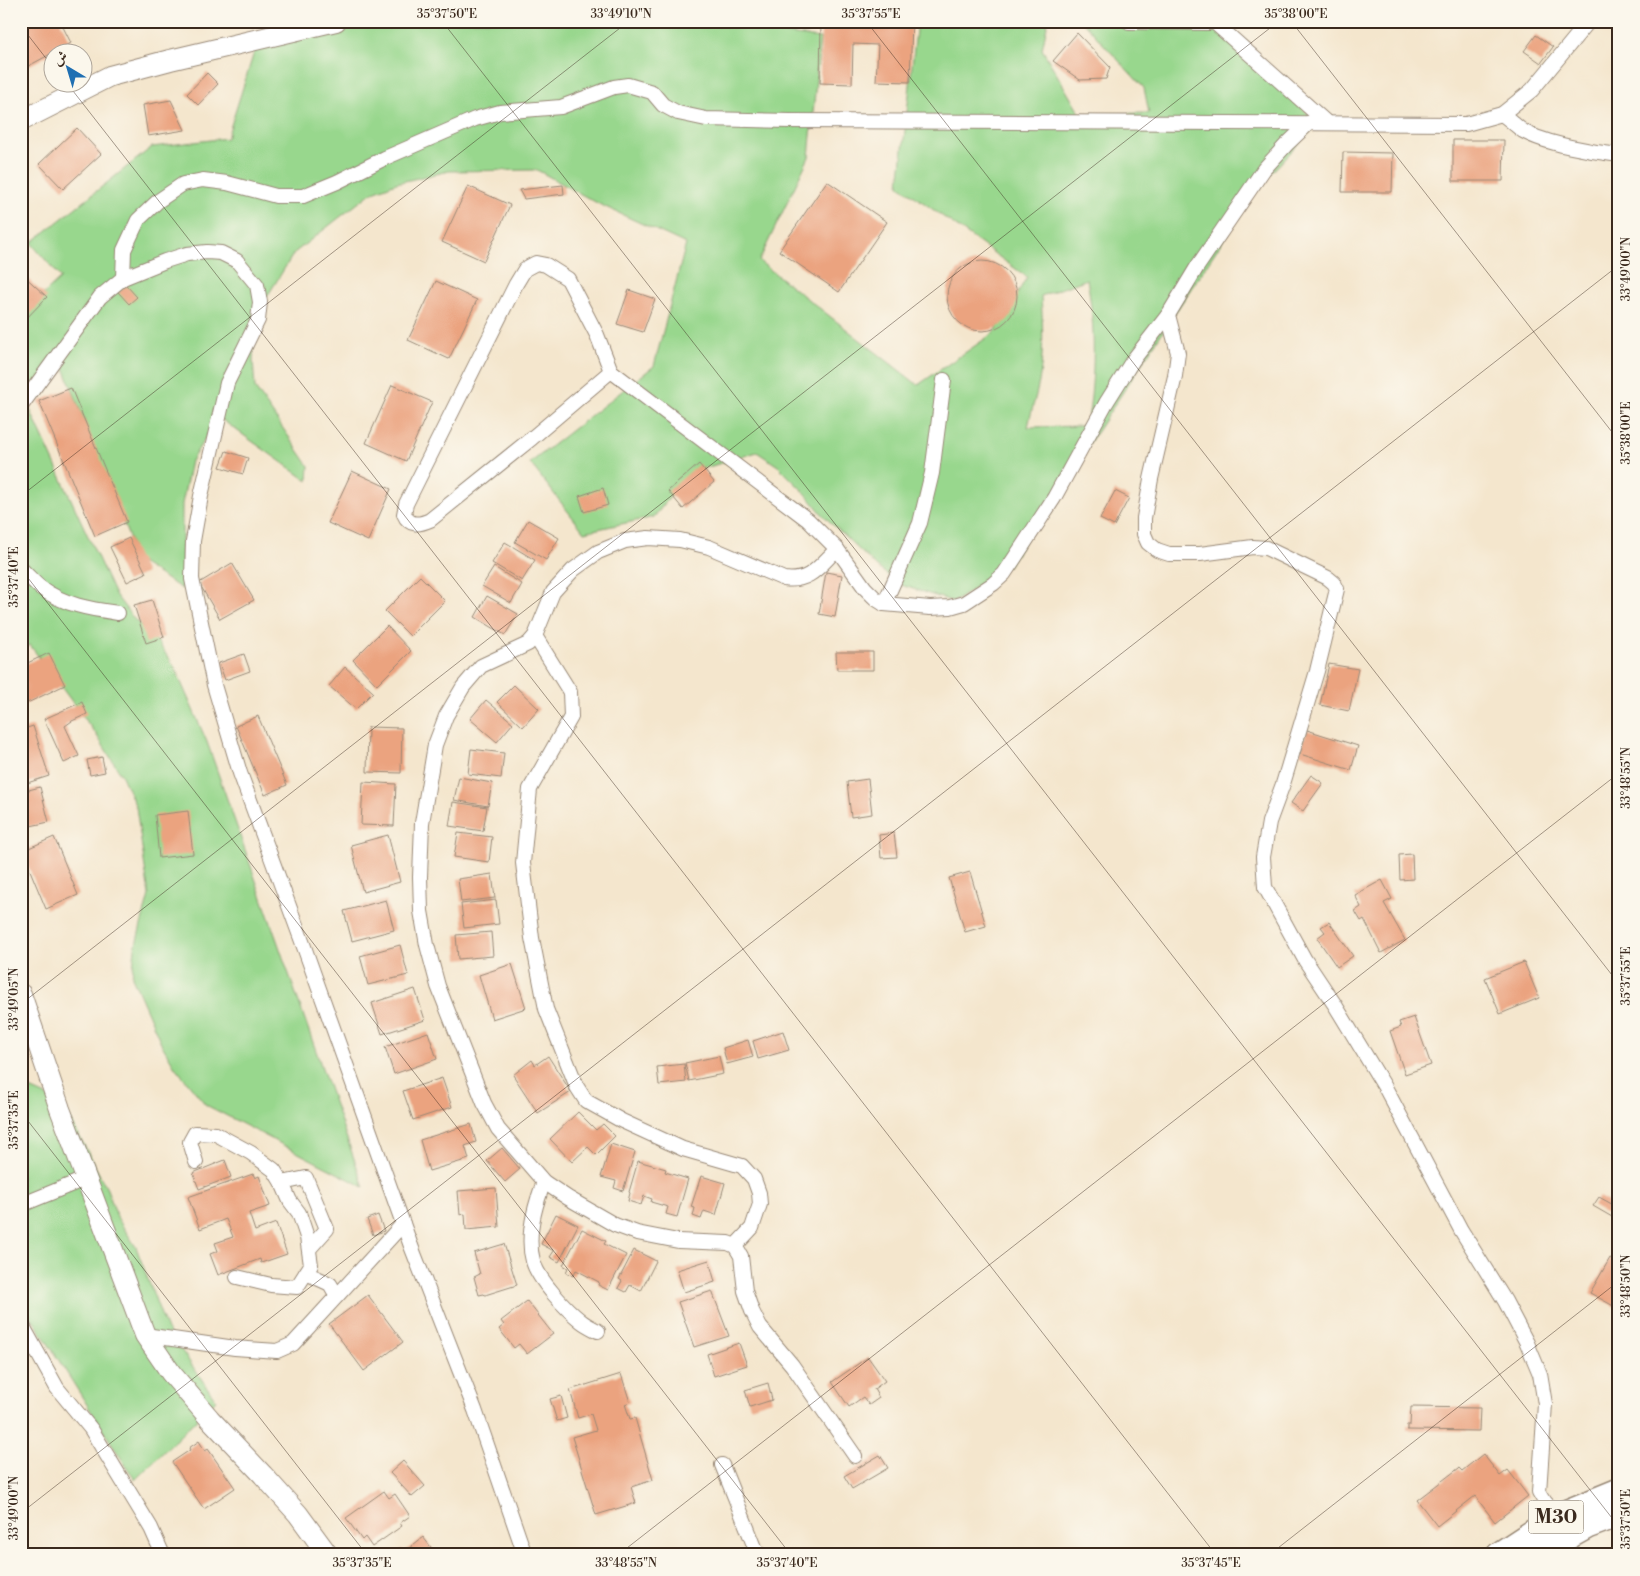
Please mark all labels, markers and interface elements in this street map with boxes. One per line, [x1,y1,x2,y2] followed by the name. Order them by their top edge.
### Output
[417,7,477,22] text: 35°37'50"E
[590,7,652,22] text: 33°49'10"N
[842,7,900,22] text: 35°37'55"E
[1264,7,1328,22] text: 35°38'00"E
[42,42,92,92] north arrow
[50,47,72,70] text: ش
[1619,237,1634,301] text: 33°49'00"N
[1619,401,1634,465] text: 35°38'00"E
[7,547,22,607] text: 35°37'40"E
[1619,747,1634,809] text: 33°48'55"N
[1619,947,1634,1005] text: 35°37'55"E
[7,967,22,1030] text: 33°49'05"N
[7,1091,22,1149] text: 35°37'35"E
[1619,1254,1634,1318] text: 33°48'50"N
[7,1476,22,1540] text: 33°49'00"N
[1619,1489,1634,1549] text: 35°37'50"E
[1528,1500,1584,1534] road number: M30
[333,1556,391,1571] text: 35°37'35"E
[595,1556,657,1571] text: 33°48'55"N
[757,1556,817,1571] text: 35°37'40"E
[1181,1556,1241,1571] text: 35°37'45"E

